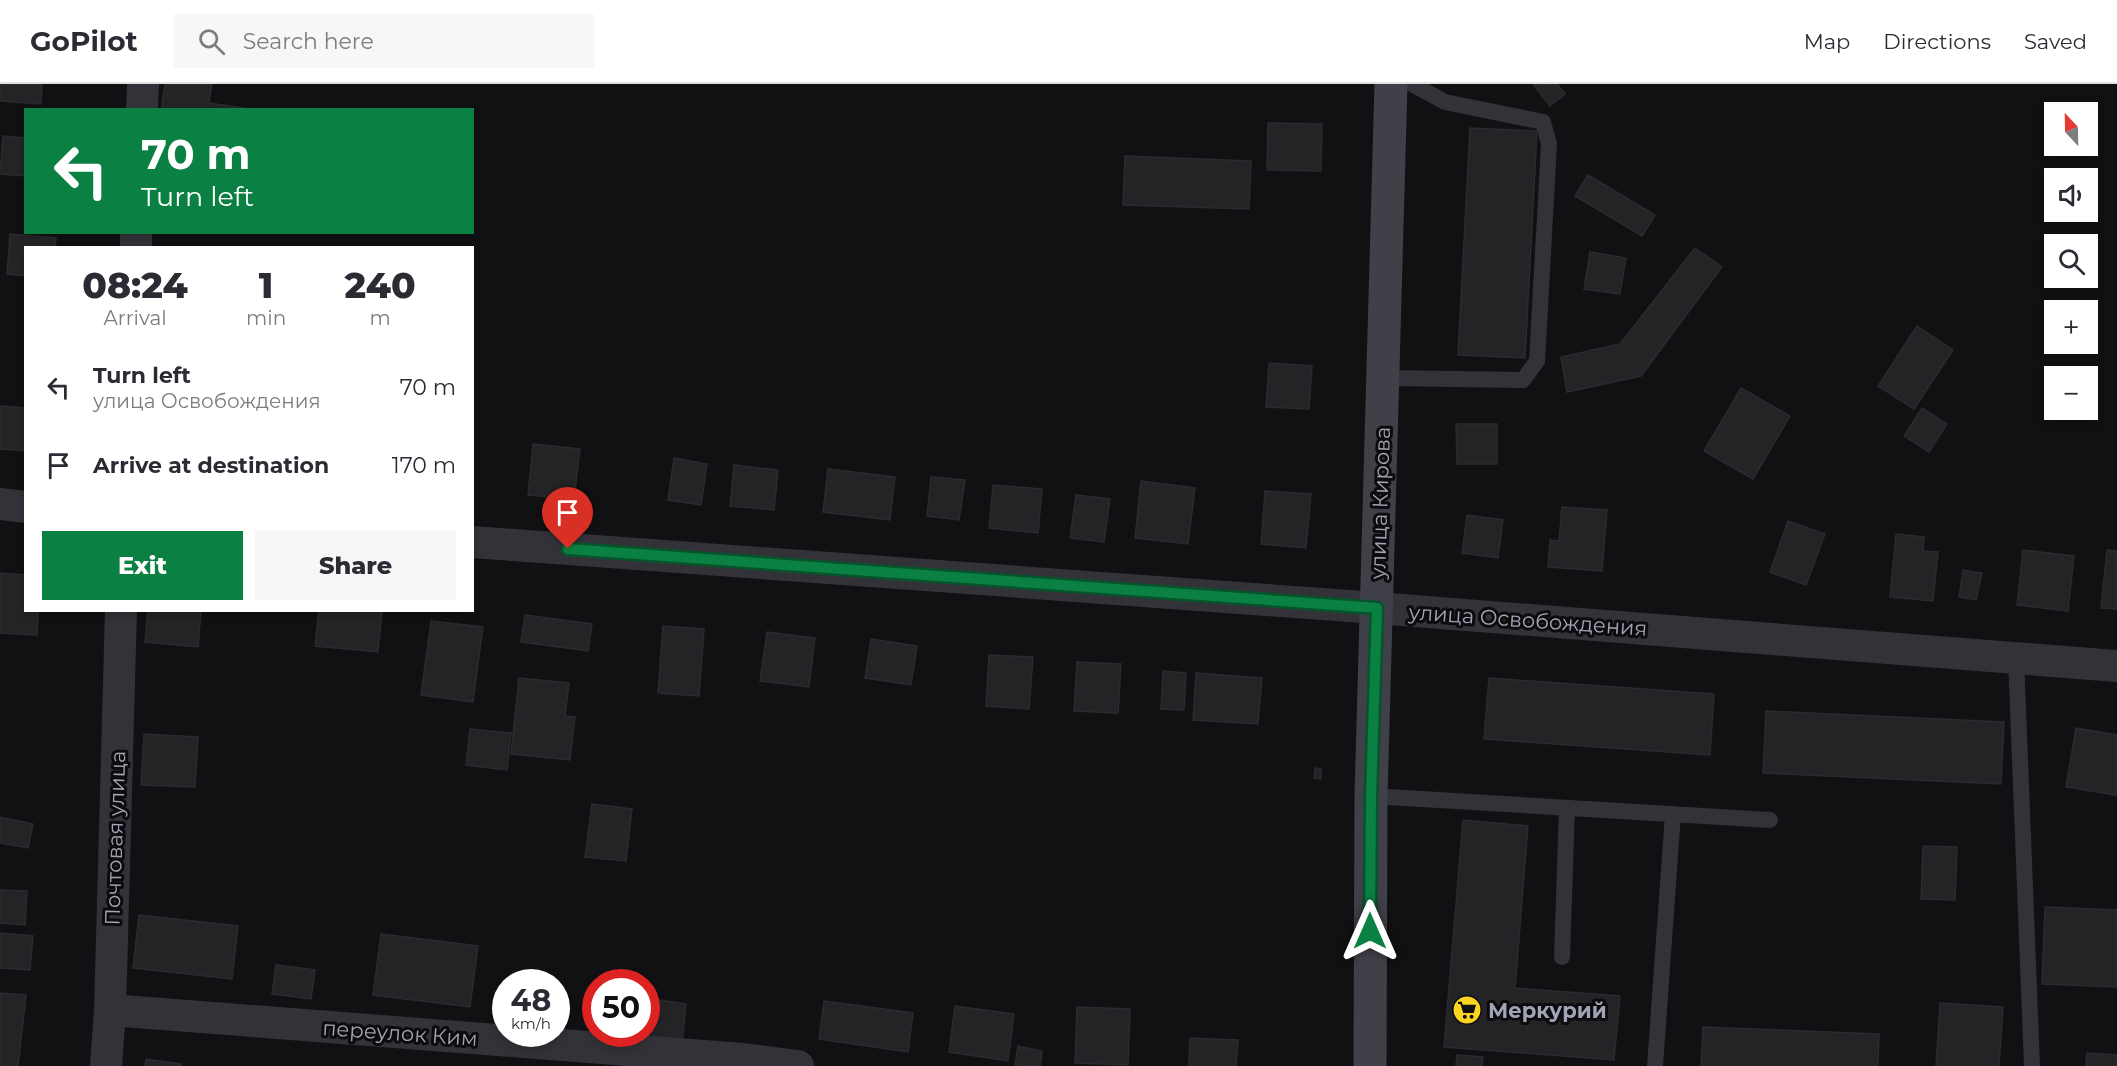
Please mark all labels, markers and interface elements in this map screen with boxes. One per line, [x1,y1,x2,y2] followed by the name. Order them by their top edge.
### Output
[174,14,594,68] search box
[30,24,138,58] text: GoPilot
[195,25,228,58] icon: search
[243,28,374,55] text: Search here
[1804,29,1850,54] text: Map
[1883,29,1991,54] text: Directions
[2024,29,2087,54] text: Saved
[2044,102,2098,156] north arrow
[2044,102,2098,420] map controls
[141,128,251,180] text: 70 m
[42,132,120,210] icon: left
[2044,168,2098,222] button: sound
[141,180,254,213] text: Turn left
[2044,234,2098,288] button: search
[82,263,188,307] text: 08:24
[259,263,273,307] text: 1
[344,263,416,307] text: 240
[2044,300,2098,354] button: +
[103,306,167,330] text: Arrival
[246,306,286,330] text: min
[369,306,391,330] text: m
[93,362,191,389] text: Turn left
[2044,366,2098,420] button: −
[42,371,75,404] icon: left
[400,374,456,401] text: 70 m
[93,389,321,413] text: улица Освобождения
[1365,426,1395,581] street label: улица Кирова
[42,449,75,482] icon: arrive
[93,452,329,479] text: Arrive at destination
[392,452,456,479] text: 170 m
[542,487,593,549] pin
[551,496,584,529] icon: arrive
[42,531,243,600] button: Exit
[255,531,456,600] button: Share
[1407,599,1648,641] street label: улица Освобождения
[99,750,131,926] street label: Почтовая улица
[1338,899,1402,963] position arrow
[582,969,660,1047] speed limit sign: 50
[511,982,551,1019] text: 48
[1451,994,1483,1026] supermarket icon: Меркурий
[1488,998,1607,1023] place label: Меркурий
[511,1014,551,1033] text: km/h
[322,1015,478,1051] street label: переулок Ким

